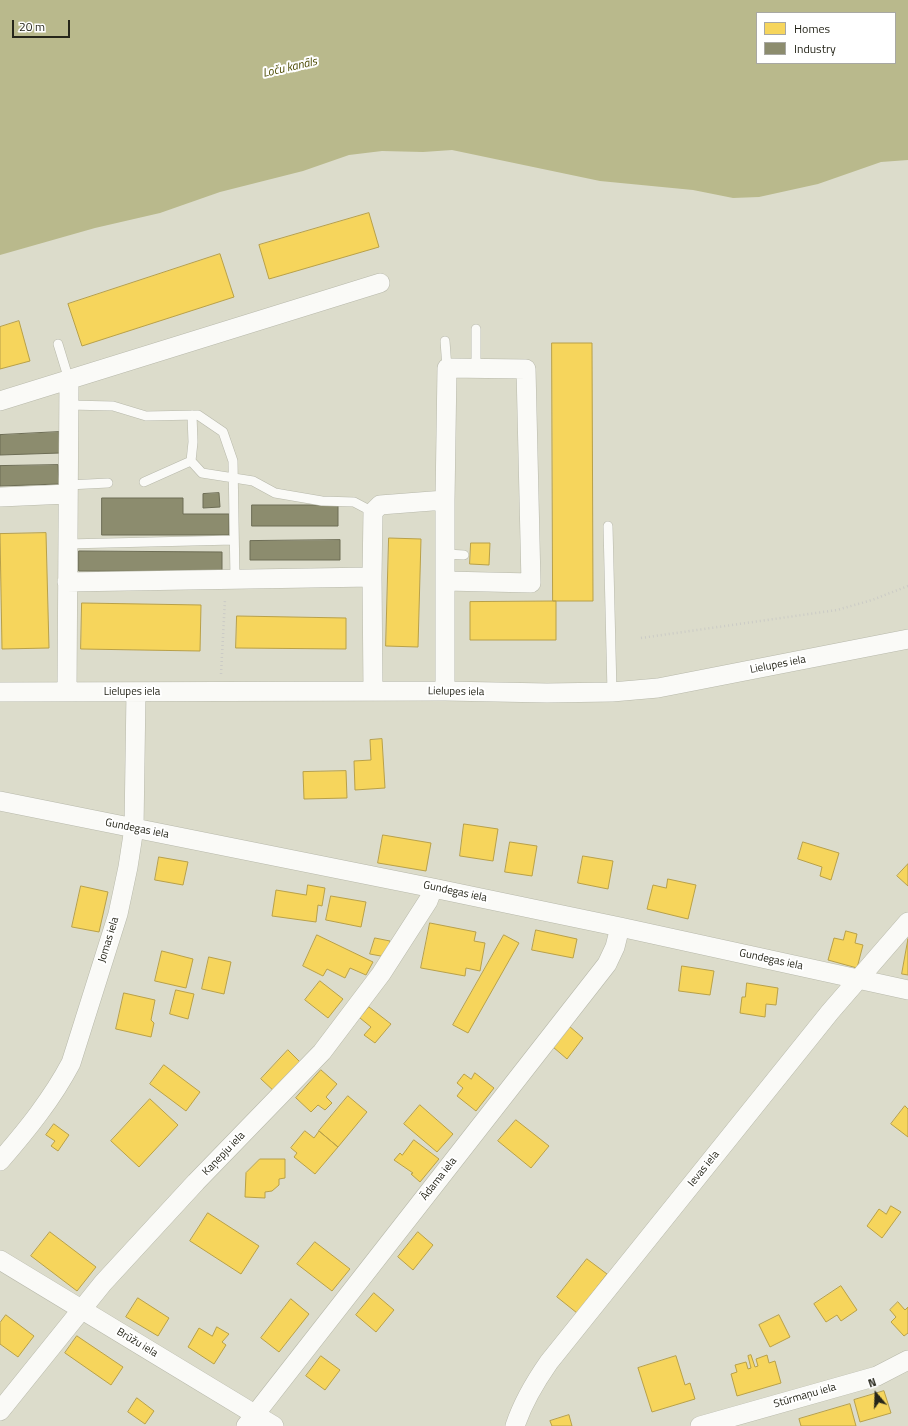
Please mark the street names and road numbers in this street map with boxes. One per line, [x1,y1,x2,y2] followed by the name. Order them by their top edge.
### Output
[749,653,807,677] street label: Lielupes iela
[104,685,160,699] street label: Lielupes iela
[428,685,484,699] street label: Lielupes iela
[104,816,170,842] street label: Gundegas iela
[422,879,488,905] street label: Gundegas iela
[96,916,122,964] street label: Jomas iela
[738,947,804,973] street label: Gundegas iela
[200,1129,248,1179] street label: Kaņepju iela
[686,1148,722,1190] street label: Ievas iela
[418,1155,460,1203] street label: Ādama iela
[114,1326,160,1360] street label: Brūžu iela
[772,1381,838,1411] street label: Stūrmaņu iela

